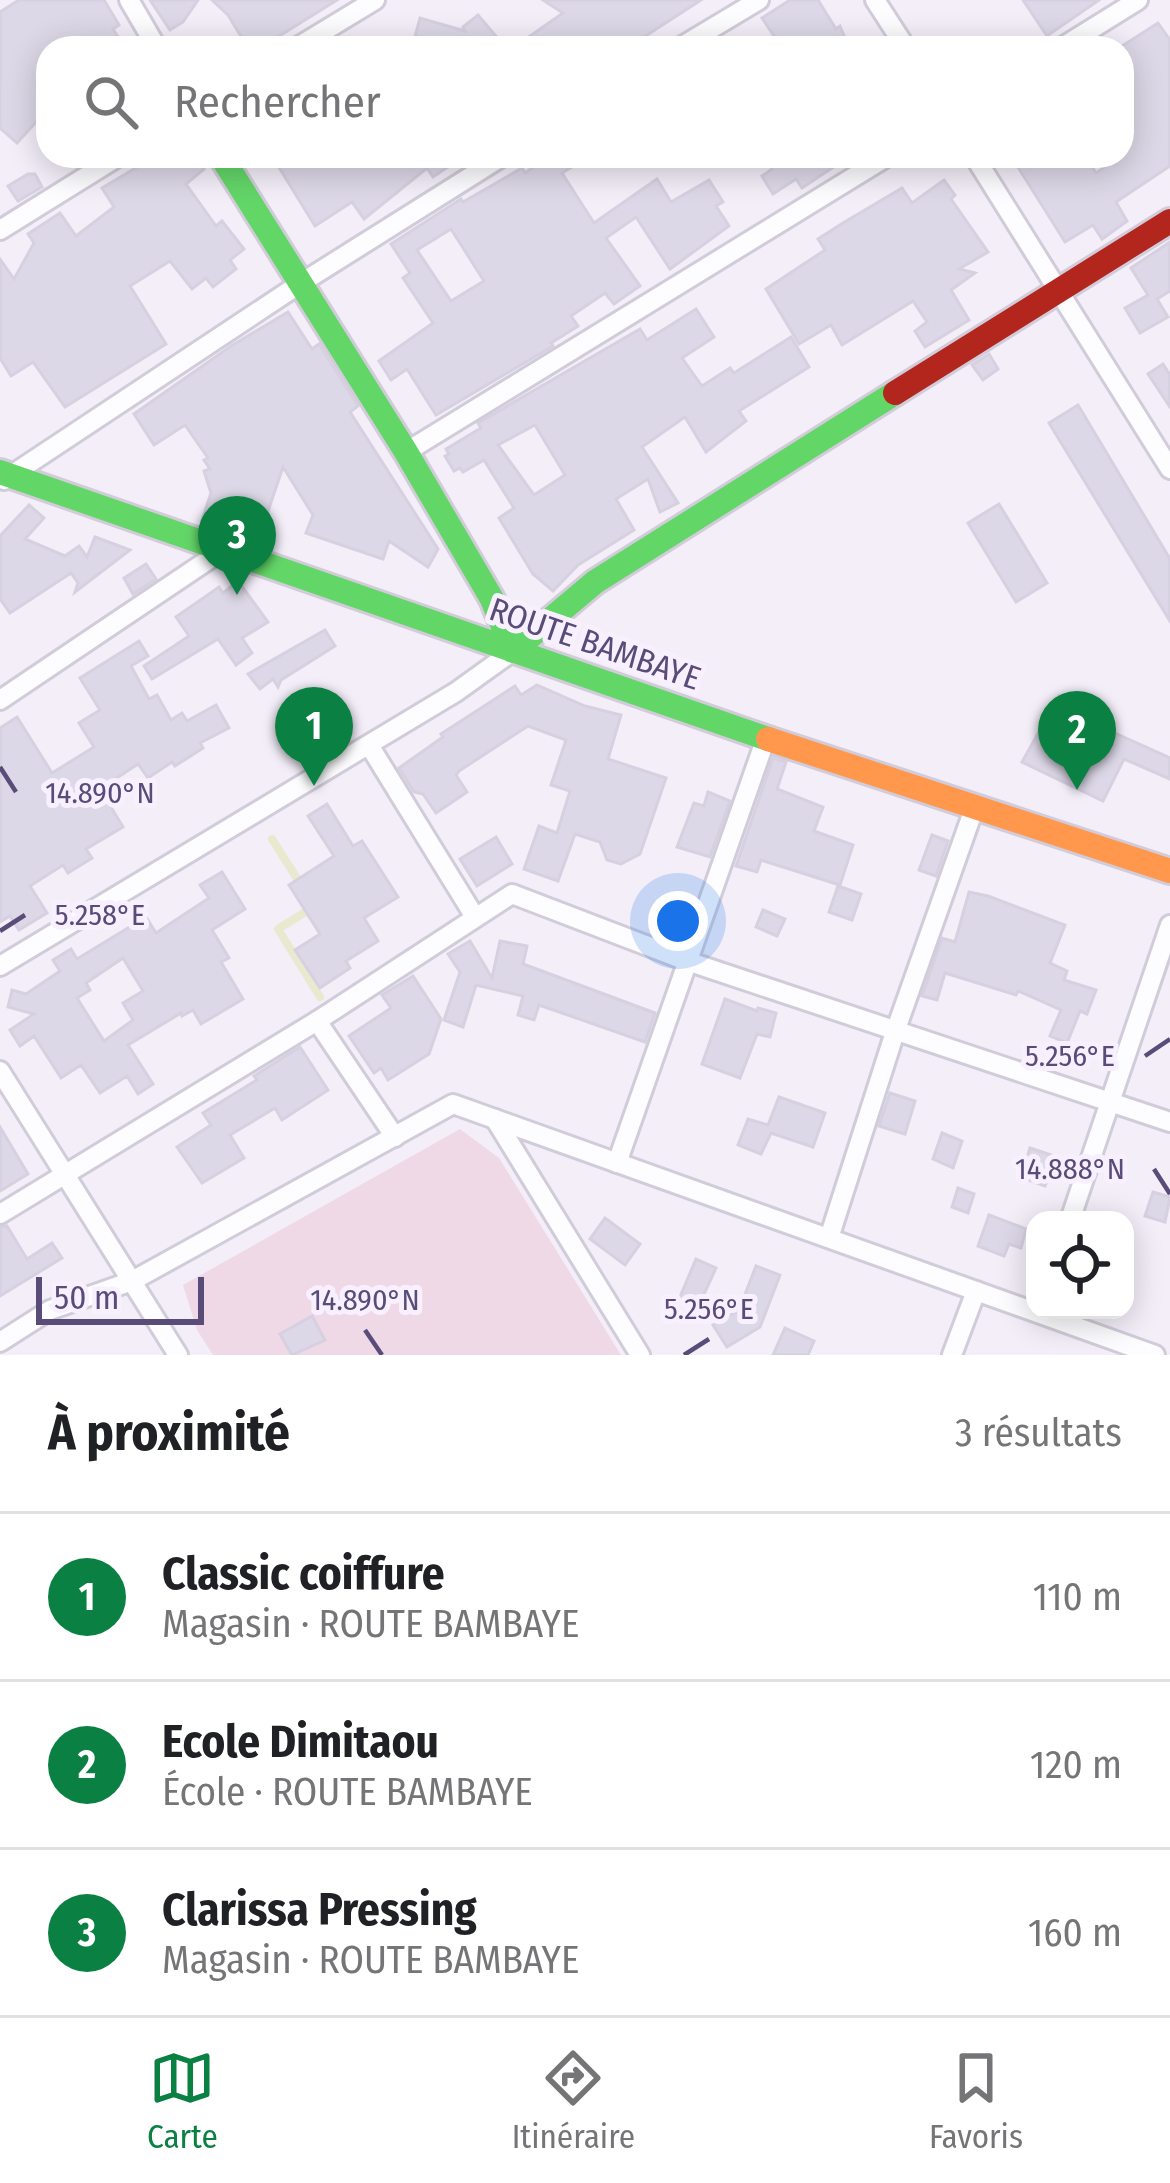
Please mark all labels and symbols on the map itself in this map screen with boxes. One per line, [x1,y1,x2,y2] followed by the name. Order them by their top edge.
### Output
[198,496,276,595] pin: 3
[484,589,706,699] street label: ROUTE BAMBAYE
[275,687,353,786] pin: 1
[1038,691,1116,790] pin: 2
[45,775,155,811] text: 14.890°N
[648,891,708,951] your location
[55,897,145,933] text: 5.258°E
[1025,1038,1115,1074] text: 5.256°E
[1015,1151,1125,1187] text: 14.888°N
[36,1271,204,1324] scale bar
[310,1282,420,1318] text: 14.890°N
[664,1291,754,1327] text: 5.256°E

